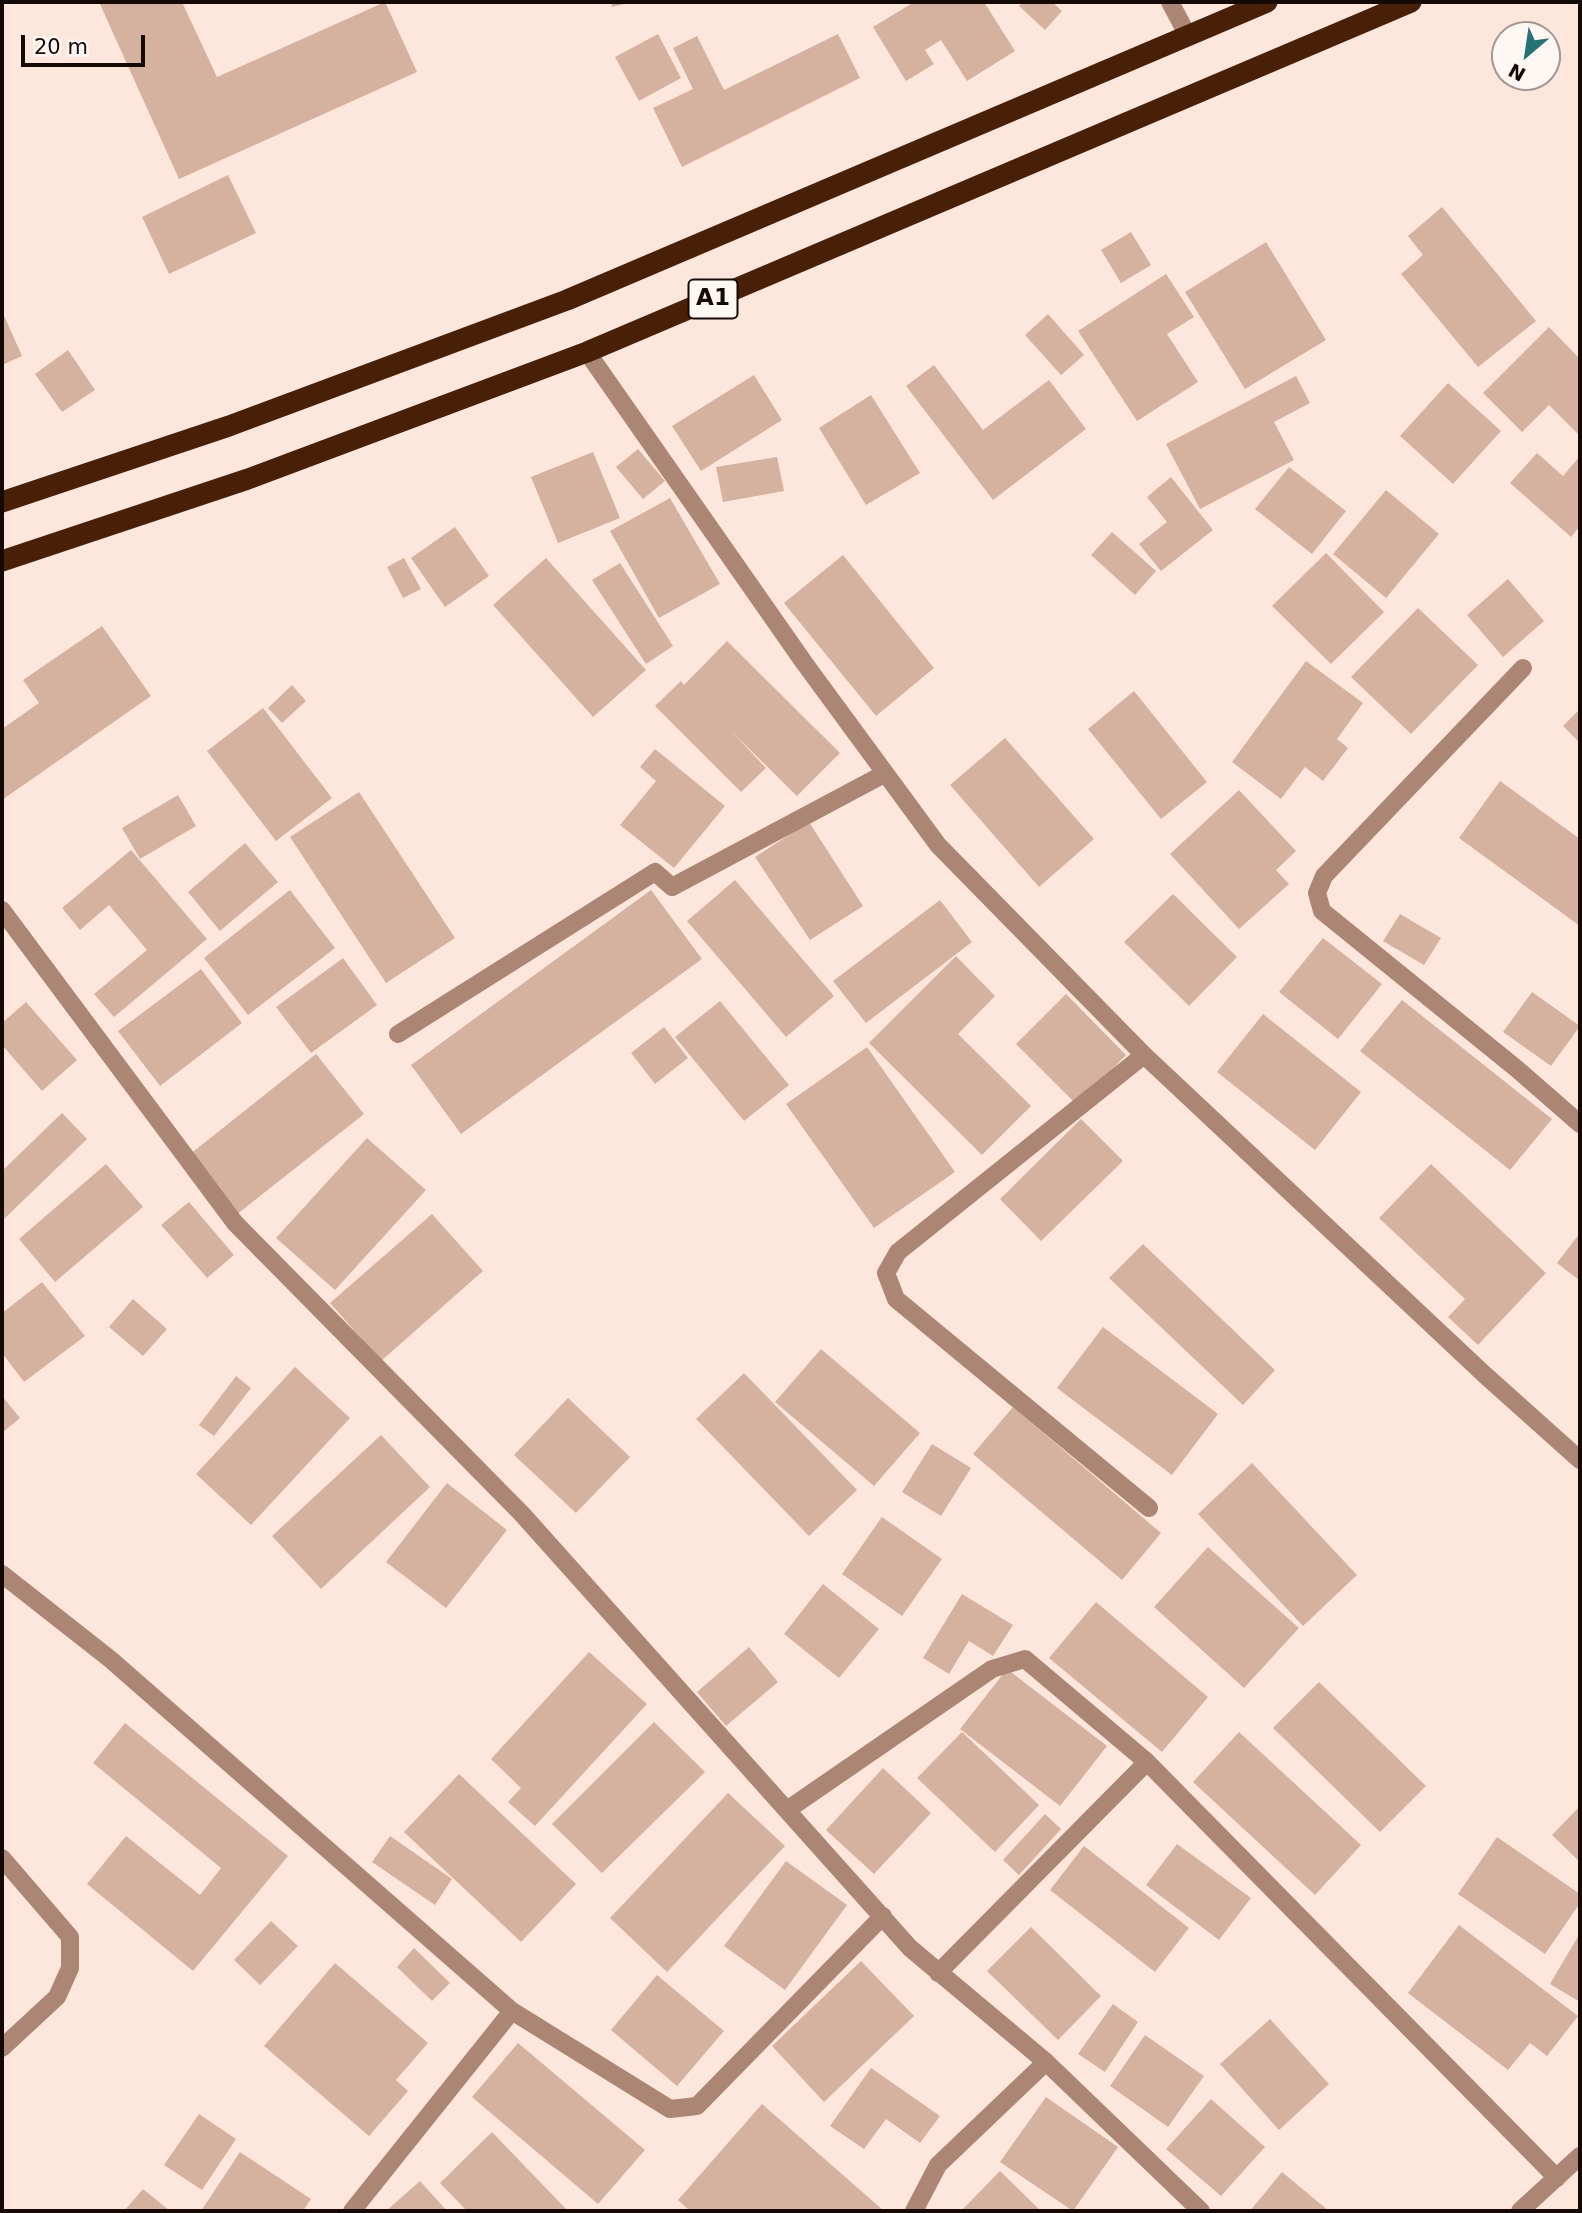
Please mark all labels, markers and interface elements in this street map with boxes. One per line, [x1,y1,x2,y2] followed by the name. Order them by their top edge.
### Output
[24,21,149,65] scale bar
[1491,21,1561,91] north arrow
[34,35,88,59] text: 20 m
[1504,59,1529,86] text: N
[688,280,738,318] road number: A1

